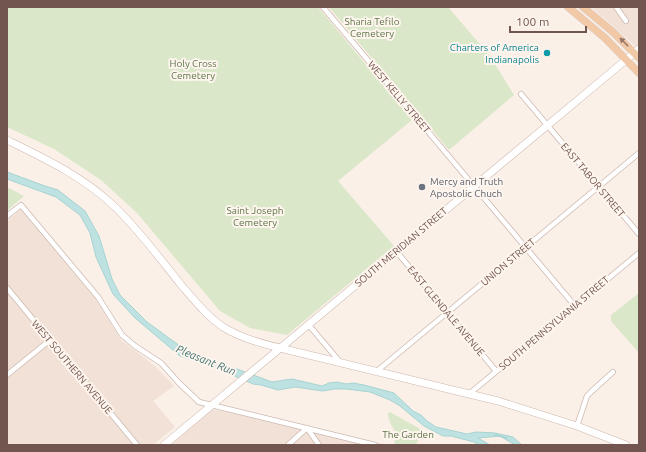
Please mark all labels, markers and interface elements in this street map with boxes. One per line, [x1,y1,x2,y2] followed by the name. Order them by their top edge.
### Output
[510,8,586,34] scale bar
[516,15,549,28] text: 100 m
[344,16,400,39] park label: Sharia Tefilo Cemetery
[619,37,629,47] one-way arrow
[450,42,539,65] place label: Charters of America Indianapolis
[542,48,552,58] marker: Charters of America Indianapolis
[170,58,216,81] park label: Holy Cross Cemetery
[366,59,433,136] street label: WEST KELLY STREET
[559,141,628,220] street label: EAST TABOR STREET
[430,176,503,199] place label: Mercy and Truth Apostolic Chuch
[417,182,427,192] marker: Mercy and Truth Apostolic Chuch
[227,205,283,228] park label: Saint Joseph Cemetery
[353,205,450,289] street label: SOUTH MERIDIAN STREET
[479,236,538,288] street label: UNION STREET
[405,264,487,358] street label: EAST GLENDALE AVENUE
[497,273,612,372] street label: SOUTH PENNSYLVANIA STREET
[30,318,115,416] street label: WEST SOUTHERN AVENUE
[174,343,238,377] water label: Pleasant Run
[382,429,434,440] park label: The Garden

